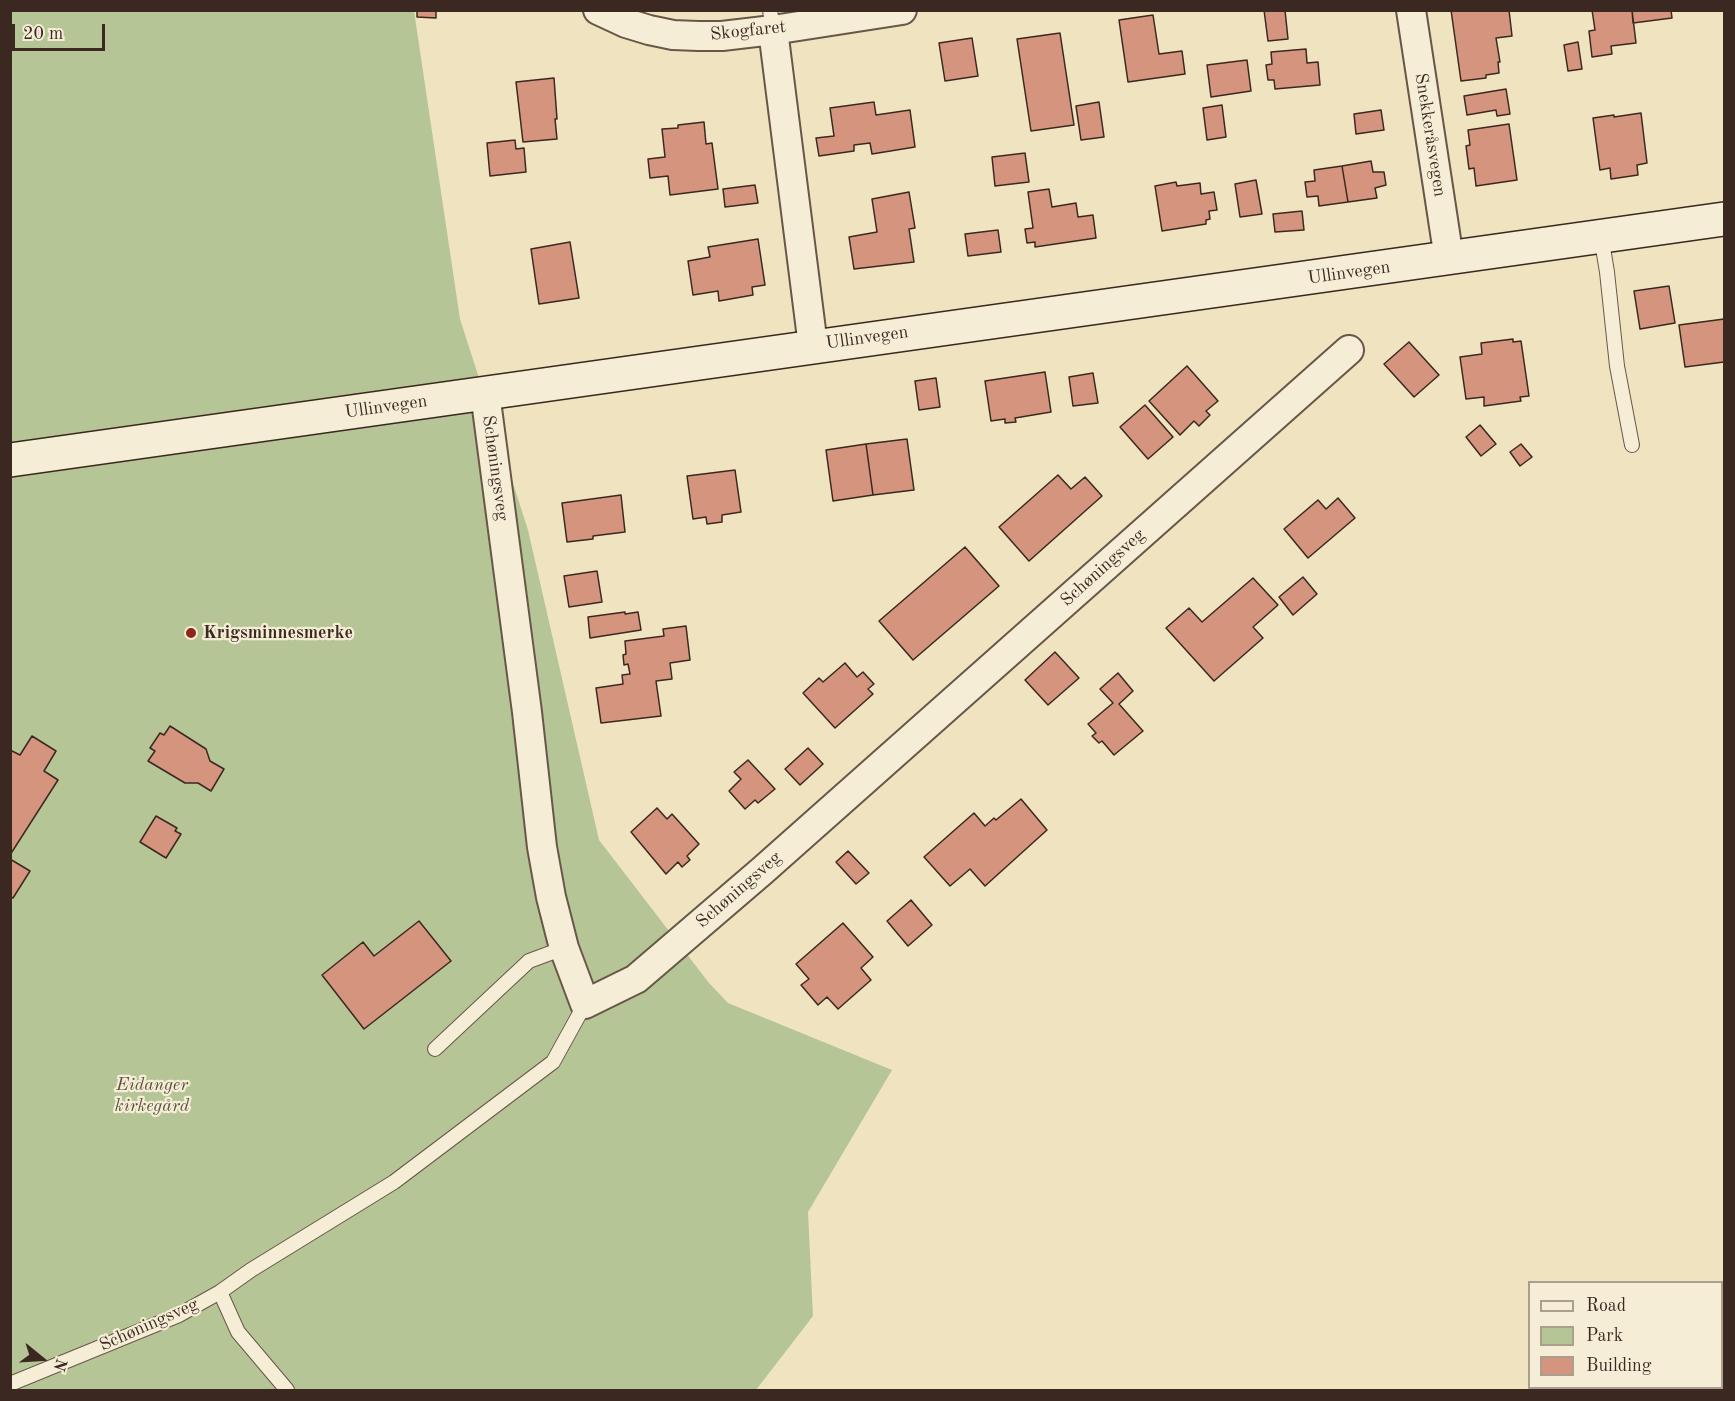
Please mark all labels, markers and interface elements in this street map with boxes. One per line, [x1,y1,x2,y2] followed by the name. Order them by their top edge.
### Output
[15,12,108,50] scale bar
[709,16,787,46] street label: Skogfaret
[23,25,63,43] text: 20 m
[1410,72,1450,198] street label: Snekkeråsvegen
[1306,257,1392,289] street label: Ullinvegen
[824,322,910,354] street label: Ullinvegen
[343,391,429,423] street label: Ullinvegen
[477,414,513,522] street label: Schøningsveg
[1056,524,1150,612] street label: Schøningsveg
[203,622,353,644] place label: Krigsminnesmerke
[184,626,198,640] marker: Krigsminnesmerke
[692,847,786,933] street label: Schøningsveg
[115,1074,189,1116] park label: Eidanger kirkegård
[1528,1281,1723,1389] legend
[96,1294,202,1356] street label: Schøningsveg
[1586,1297,1626,1315] text: Road
[1586,1327,1623,1345] text: Park
[12,1329,72,1389] north arrow
[50,1356,69,1373] text: N
[1586,1357,1651,1375] text: Building

